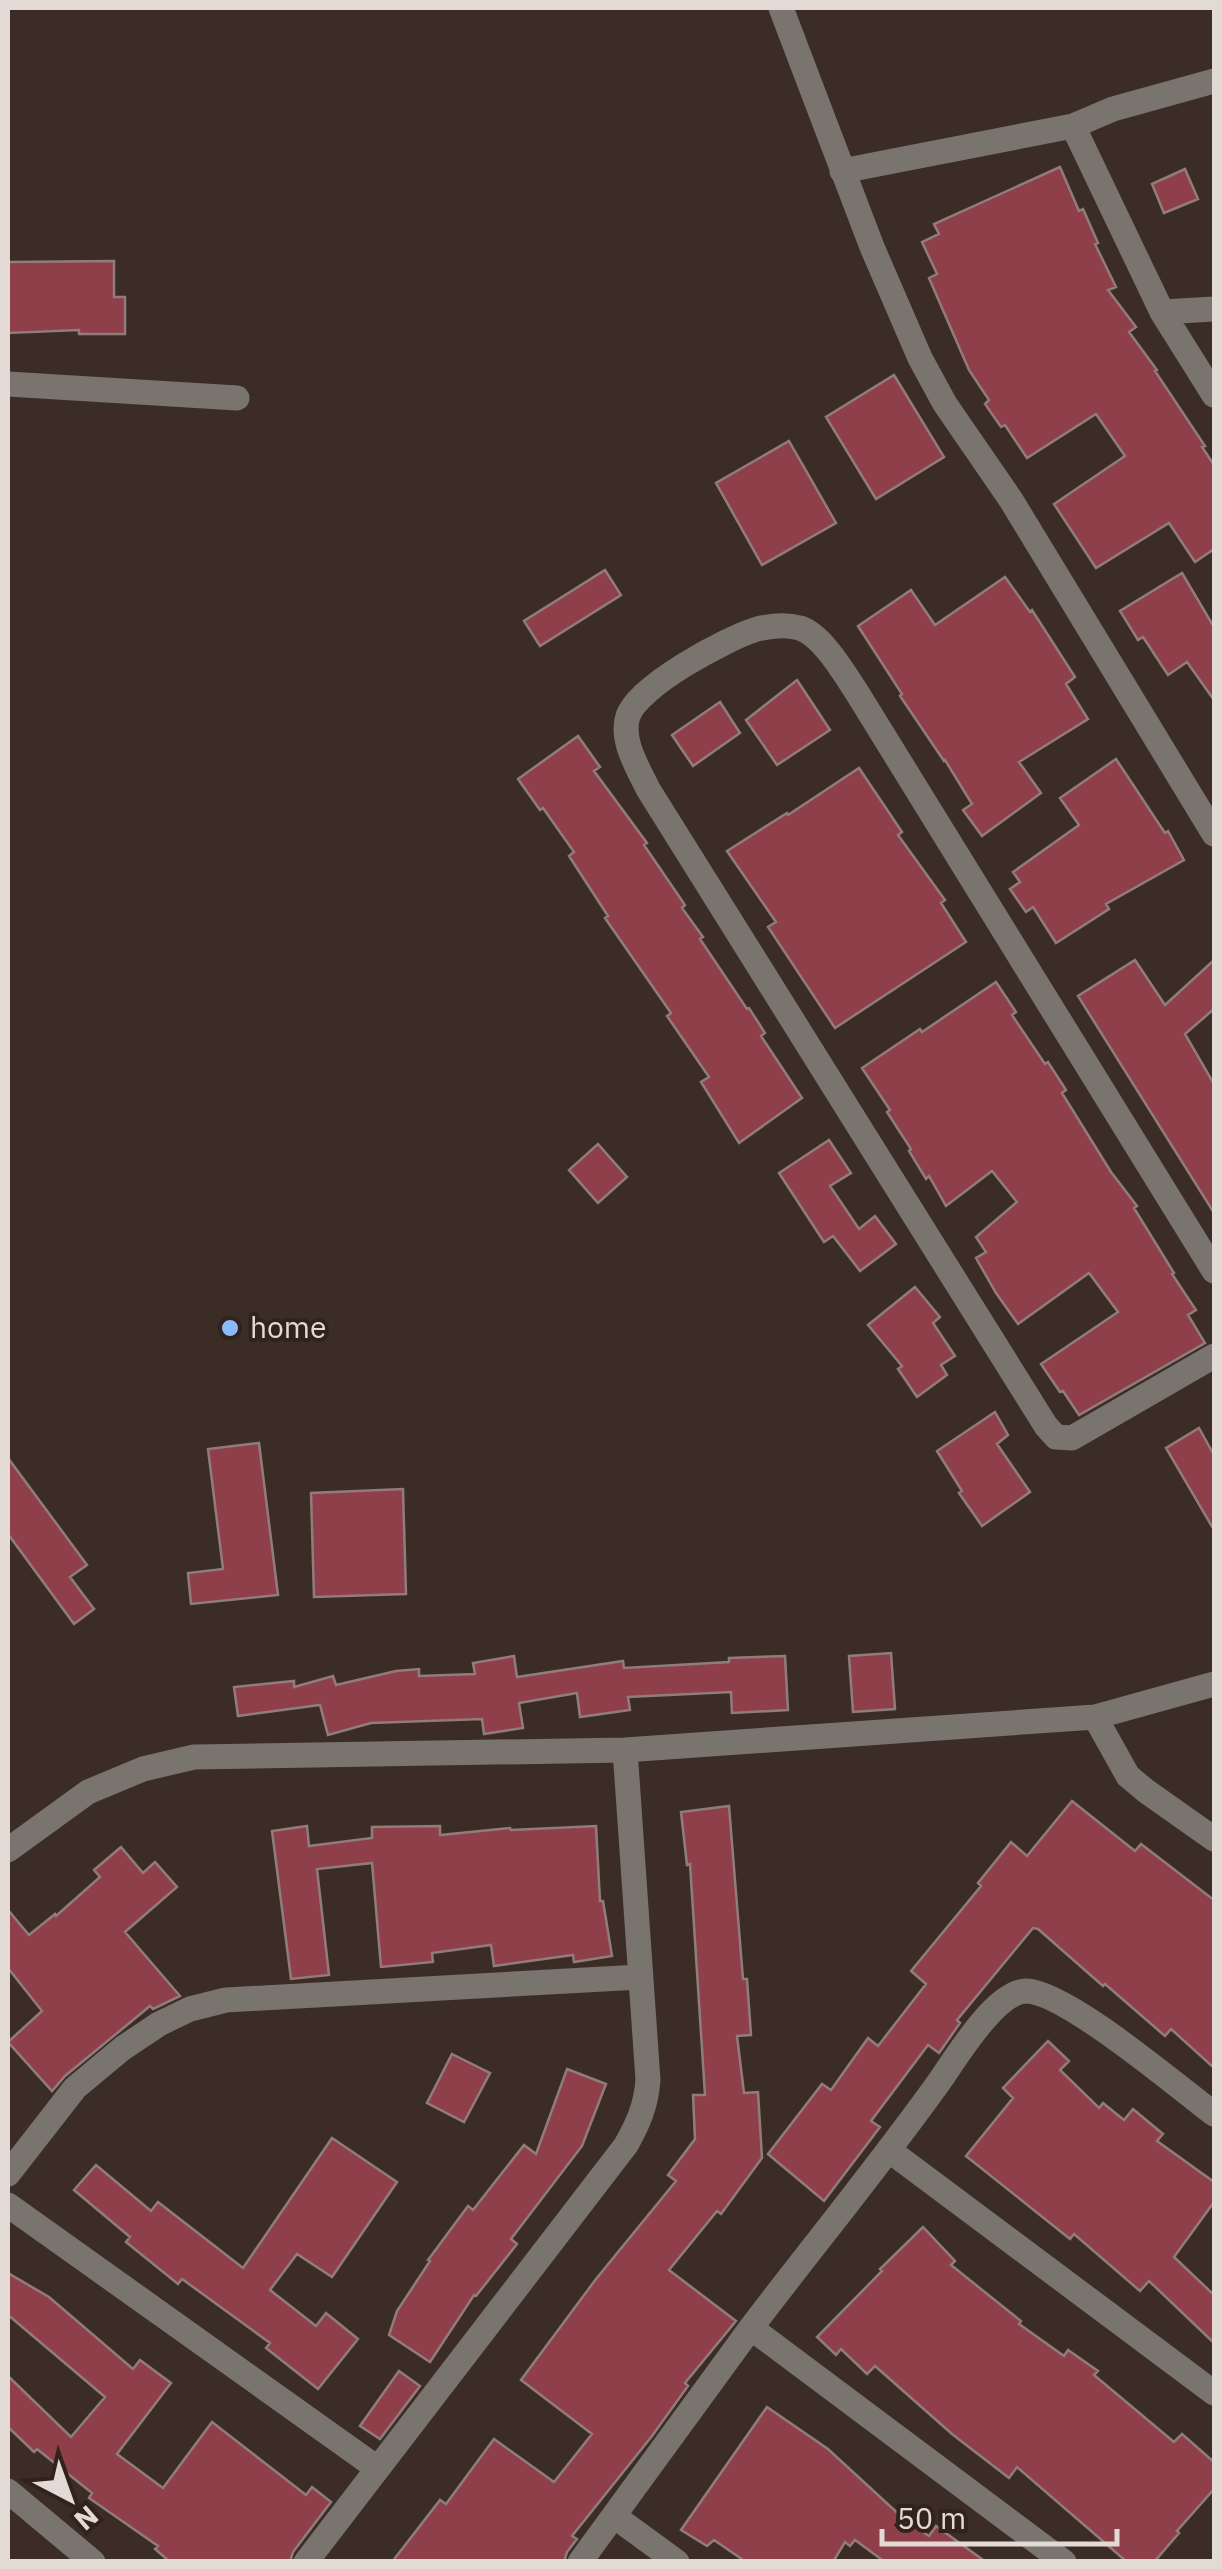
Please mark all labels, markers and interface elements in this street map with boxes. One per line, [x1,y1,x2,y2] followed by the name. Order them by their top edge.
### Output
[250,1307,327,1346] place label: home
[219,1317,241,1339] marker: home
[20,2449,120,2549] north arrow
[882,2484,1117,2546] scale bar
[67,2498,107,2539] text: N
[897,2498,966,2537] text: 50 m

